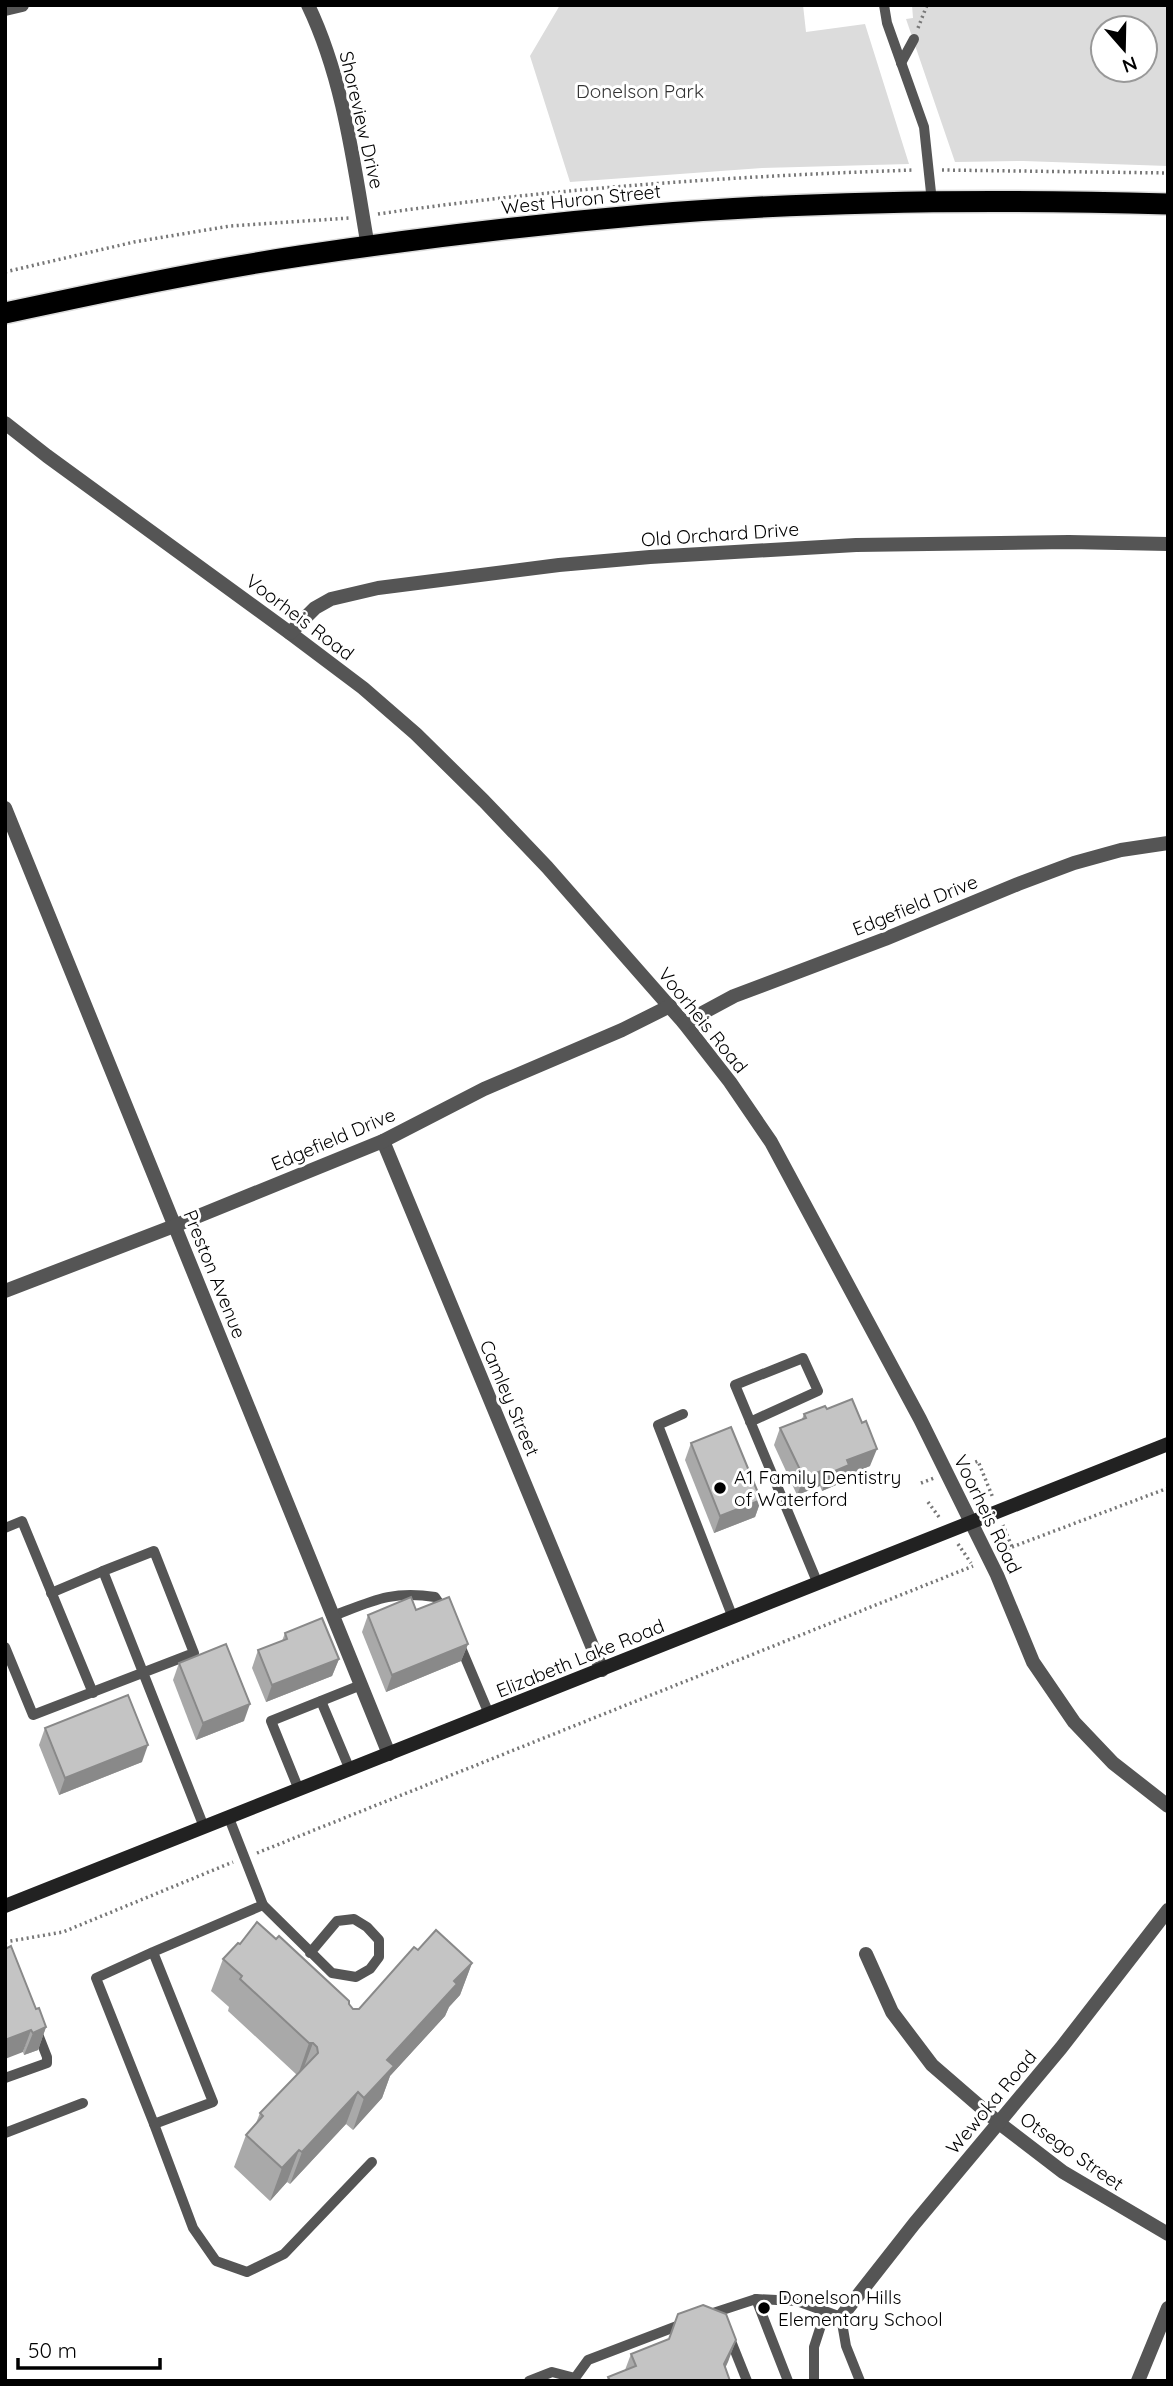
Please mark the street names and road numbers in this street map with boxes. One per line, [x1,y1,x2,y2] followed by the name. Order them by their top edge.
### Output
[334,49,390,191] street label: Shoreview Drive
[500,179,662,219] street label: West Huron Street
[640,517,800,551] street label: Old Orchard Drive
[241,569,359,665] street label: Voorheis Road
[849,869,981,941] street label: Edgefield Drive
[653,962,753,1078] street label: Voorheis Road
[267,1102,399,1176] street label: Edgefield Drive
[178,1206,252,1342] street label: Preston Avenue
[475,1336,545,1460] street label: Camley Street
[949,1451,1027,1577] street label: Voorheis Road
[493,1613,667,1703] street label: Elizabeth Lake Road
[941,2045,1041,2159] street label: Wewoka Road
[1016,2106,1128,2196] street label: Otsego Street

